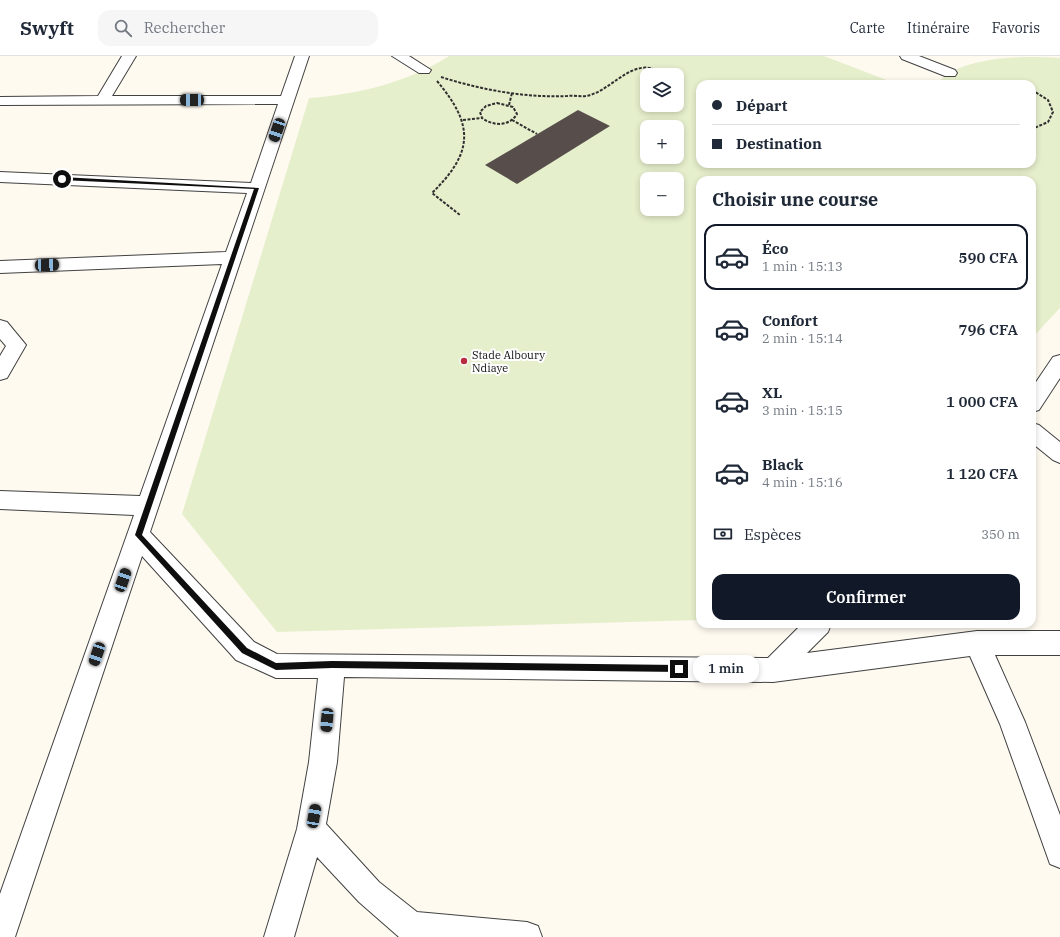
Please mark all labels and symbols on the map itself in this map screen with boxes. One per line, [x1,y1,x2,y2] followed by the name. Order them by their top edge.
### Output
[180,94,204,106] car
[267,117,287,143] car
[53,170,71,188] route start
[35,259,59,271] car
[472,348,545,375] place label: Stade Alboury Ndiaye
[459,356,469,366] marker: Stade Alboury Ndiaye
[113,567,133,593] car
[87,641,107,667] car
[693,655,759,683] callout: 1 min
[670,660,688,678] route end
[320,708,334,732] car
[306,803,322,829] car

